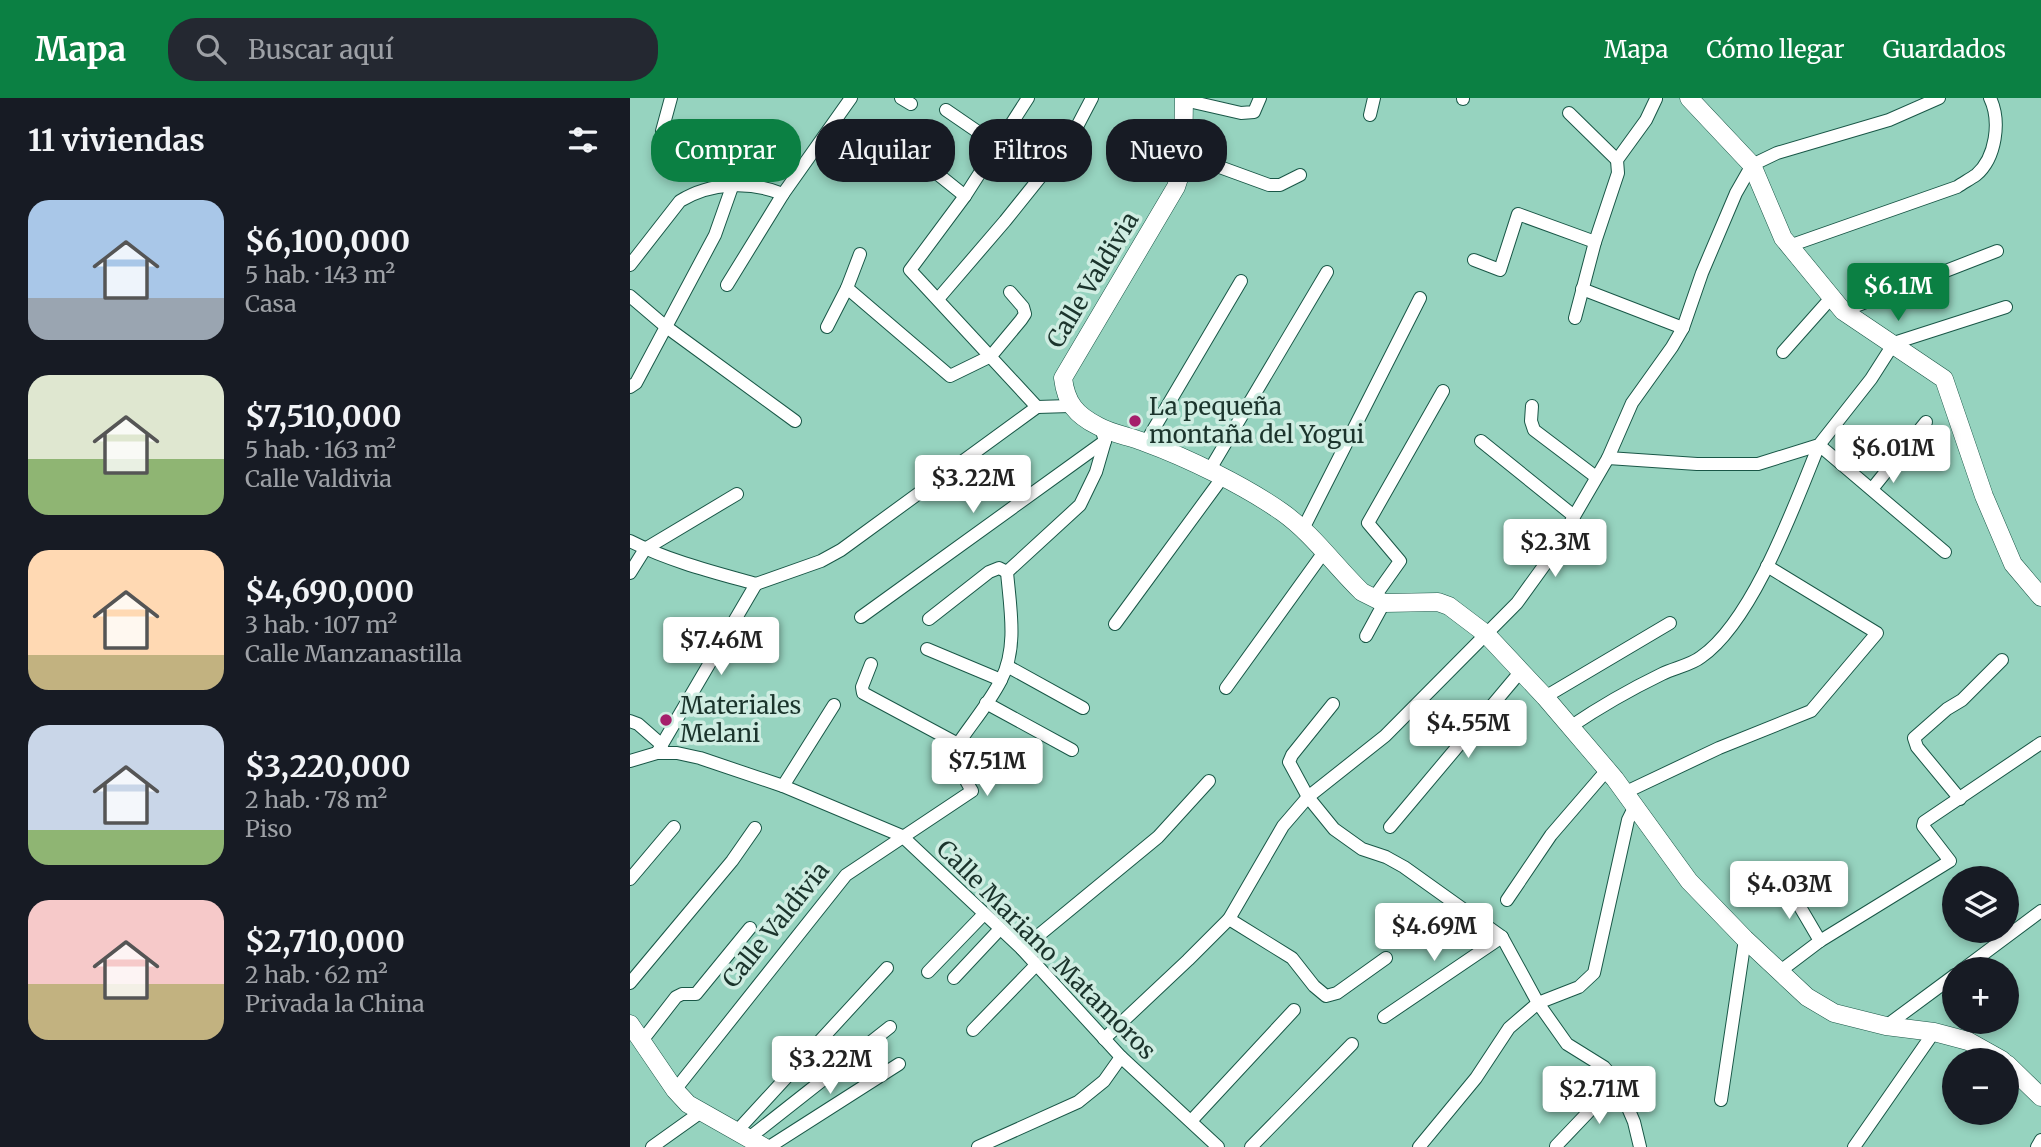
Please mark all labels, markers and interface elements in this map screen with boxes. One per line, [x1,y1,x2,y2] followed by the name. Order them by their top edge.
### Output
[168,18,658,81] search box
[35,29,126,70] text: Mapa
[192,30,230,68] icon: search
[248,33,393,66] text: Buscar aquí
[1604,34,1668,65] text: Mapa
[1706,34,1845,65] text: Cómo llegar
[1883,34,2006,65] text: Guardados
[651,119,801,182] chip: Comprar
[815,119,955,182] chip: Alquilar
[969,119,1092,182] chip: Filtros
[1106,119,1227,182] chip: Nuevo
[28,121,205,159] text: 11 viviendas
[564,121,602,159] icon: filters
[1040,206,1145,353] street label: Calle Valdivia
[245,222,410,260] text: $6,100,000
[84,228,168,312] icon: home
[245,260,395,289] text: 5 hab. · 143 m²
[1849,264,1947,323] pin: $6.1M
[1863,271,1933,300] text: $6.1M
[245,289,297,318] text: Casa
[1149,391,1365,450] place label: La pequeña montaña del Yogui
[245,397,402,435] text: $7,510,000
[84,403,168,487] icon: home
[1127,413,1143,429] marker: La pequeña montaña del Yogui
[1836,426,1950,485] pin: $6.01M
[1851,433,1935,462] text: $6.01M
[245,435,396,464] text: 5 hab. · 163 m²
[916,456,1030,515] pin: $3.22M
[931,463,1015,492] text: $3.22M
[245,464,392,493] text: Calle Valdivia
[1506,519,1604,579] pin: $2.3M
[1520,527,1590,556] text: $2.3M
[245,572,414,610] text: $4,690,000
[84,578,168,662] icon: home
[245,610,397,639] text: 3 hab. · 107 m²
[664,618,778,677] pin: $7.46M
[679,625,763,654] text: $7.46M
[245,639,462,668] text: Calle Manzanastilla
[680,690,801,749] place label: Materiales Melani
[1411,700,1525,760] pin: $4.55M
[1426,708,1510,737] text: $4.55M
[658,712,674,728] marker: Materiales Melani
[930,738,1044,798] pin: $7.51M
[948,746,1026,775] text: $7.51M
[245,747,411,785] text: $3,220,000
[84,753,168,837] icon: home
[245,785,387,814] text: 2 hab. · 78 m²
[245,814,292,843] text: Piso
[930,833,1163,1066] street label: Calle Mariano Matamoros
[715,855,836,994] street label: Calle Valdivia
[1732,862,1846,921] pin: $4.03M
[1942,866,2019,1125] map controls
[1942,866,2019,943] button: layers
[1746,869,1832,898] text: $4.03M
[1377,904,1491,963] pin: $4.69M
[1391,911,1477,940] text: $4.69M
[245,922,405,960] text: $2,710,000
[84,928,168,1012] icon: home
[1942,957,2019,1034] button: +
[245,960,388,989] text: 2 hab. · 62 m²
[245,989,425,1018] text: Privada la China
[773,1037,887,1096] pin: $3.22M
[788,1044,872,1073] text: $3.22M
[1942,1048,2019,1125] button: −
[1542,1066,1656,1126] pin: $2.71M
[1559,1074,1639,1103] text: $2.71M

